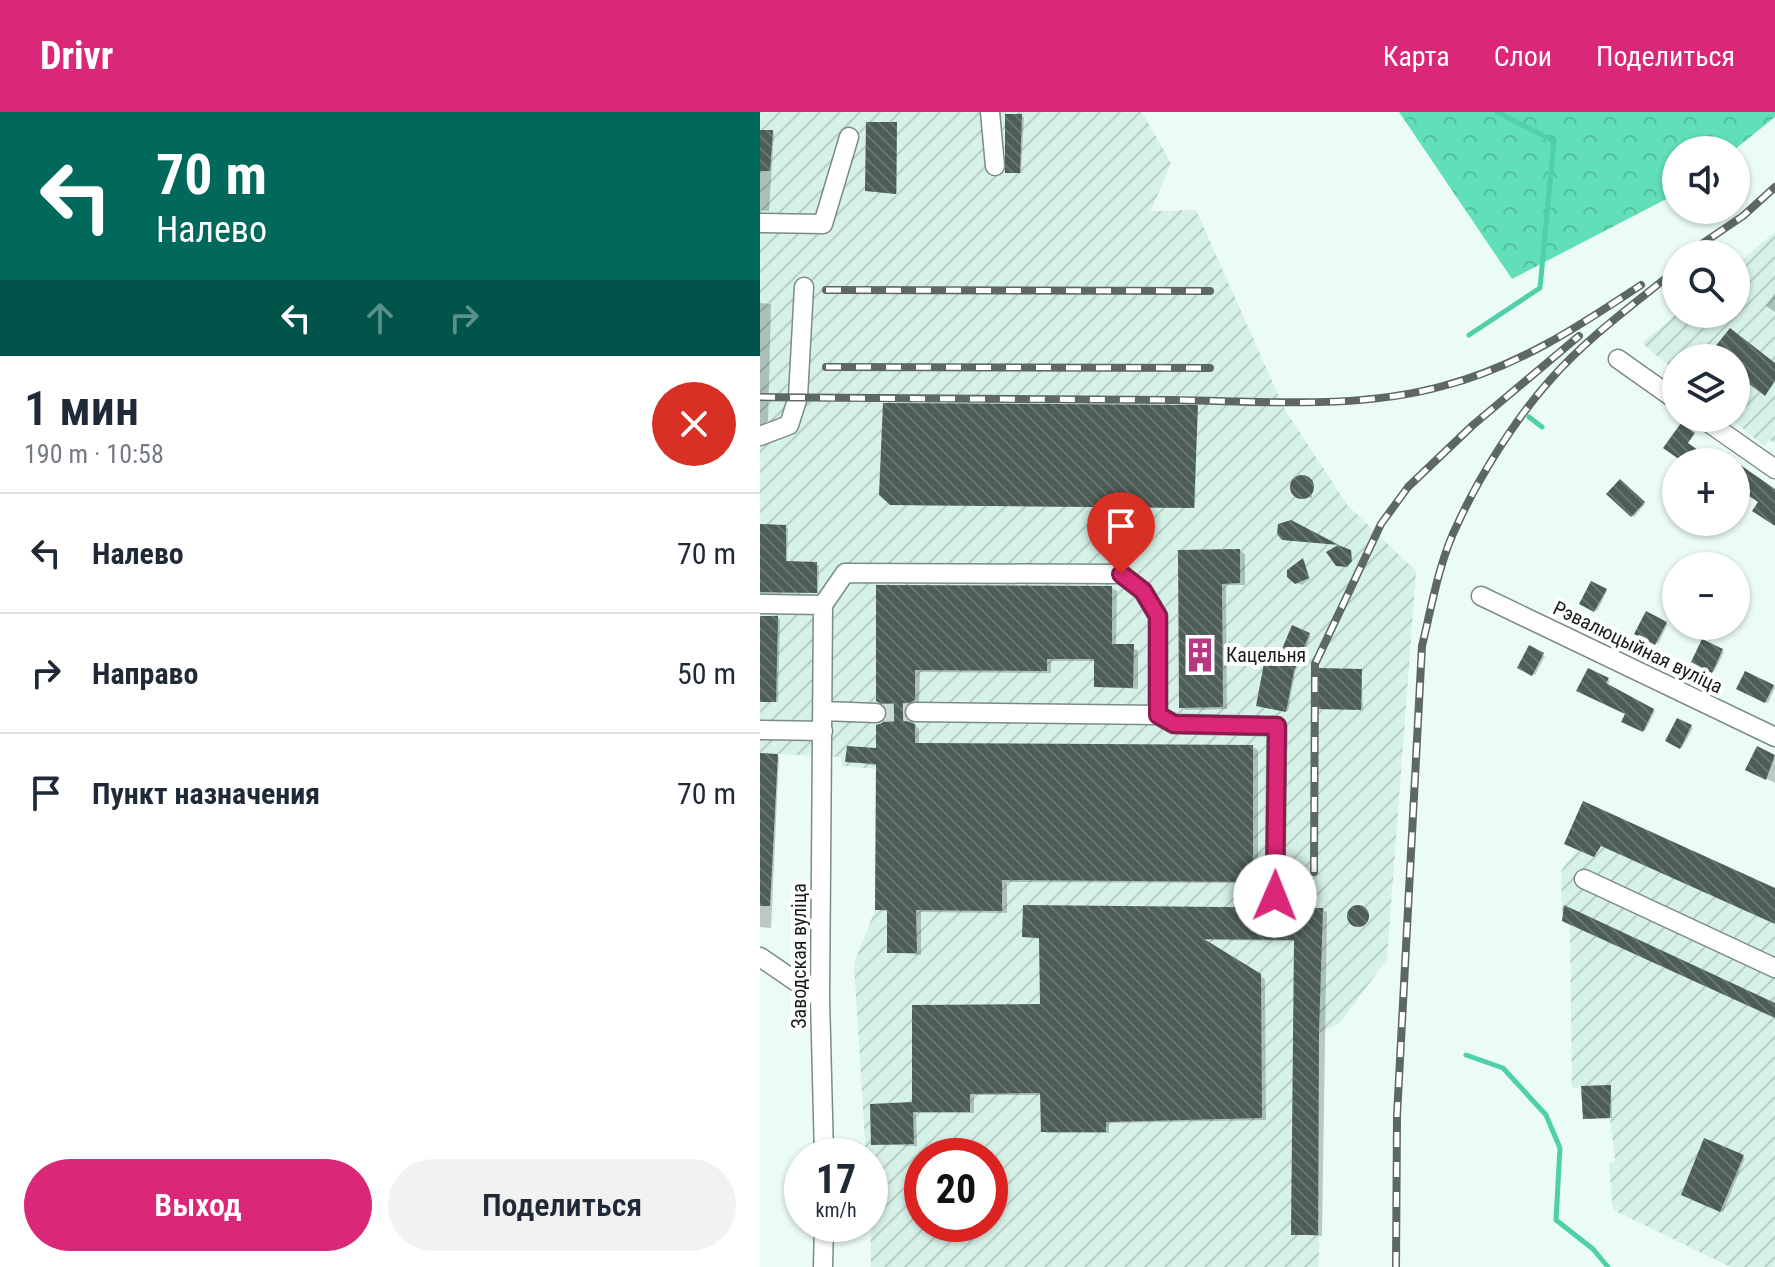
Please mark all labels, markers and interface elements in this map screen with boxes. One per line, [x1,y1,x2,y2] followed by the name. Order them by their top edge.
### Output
[40,34,113,78] text: Drivr
[1383,40,1450,73] text: Карта
[1494,40,1552,73] text: Слои
[1596,40,1735,73] text: Поделиться
[1662,136,1750,640] map controls
[1662,136,1750,224] button: sound
[156,142,267,208] text: 70 m
[24,144,128,248] icon: left
[156,209,267,251] text: Налево
[1662,240,1750,328] button: search
[274,296,318,340] icon: left
[358,296,402,340] icon: ahead
[442,296,486,340] icon: right
[1662,344,1750,432] button: layers
[24,380,139,437] text: 1 мин
[652,382,736,466] button: close
[24,439,164,469] text: 190 m · 10:58
[1662,448,1750,536] button: +
[1087,492,1155,574] pin
[1099,504,1143,548] icon: arrive
[24,531,68,575] icon: left
[92,536,184,571] text: Налево
[677,536,736,571] text: 70 m
[1662,552,1750,640] button: −
[1549,596,1727,698] street label: Рэвалюцыйная вуліца
[1181,636,1219,674] building icon: Кацельня
[1226,643,1306,667] place label: Кацельня
[24,651,68,695] icon: right
[92,656,198,691] text: Направо
[677,656,736,691] text: 50 m
[24,771,68,815] icon: arrive
[92,776,320,811] text: Пункт назначения
[677,776,736,811] text: 70 m
[1233,854,1317,938] position arrow
[787,883,811,1029] street label: Заводская вуліца
[904,1138,1008,1242] speed limit sign: 20
[816,1156,856,1203] text: 17
[24,1159,372,1251] button: Выход
[388,1159,736,1251] button: Поделиться
[815,1198,857,1222] text: km/h

